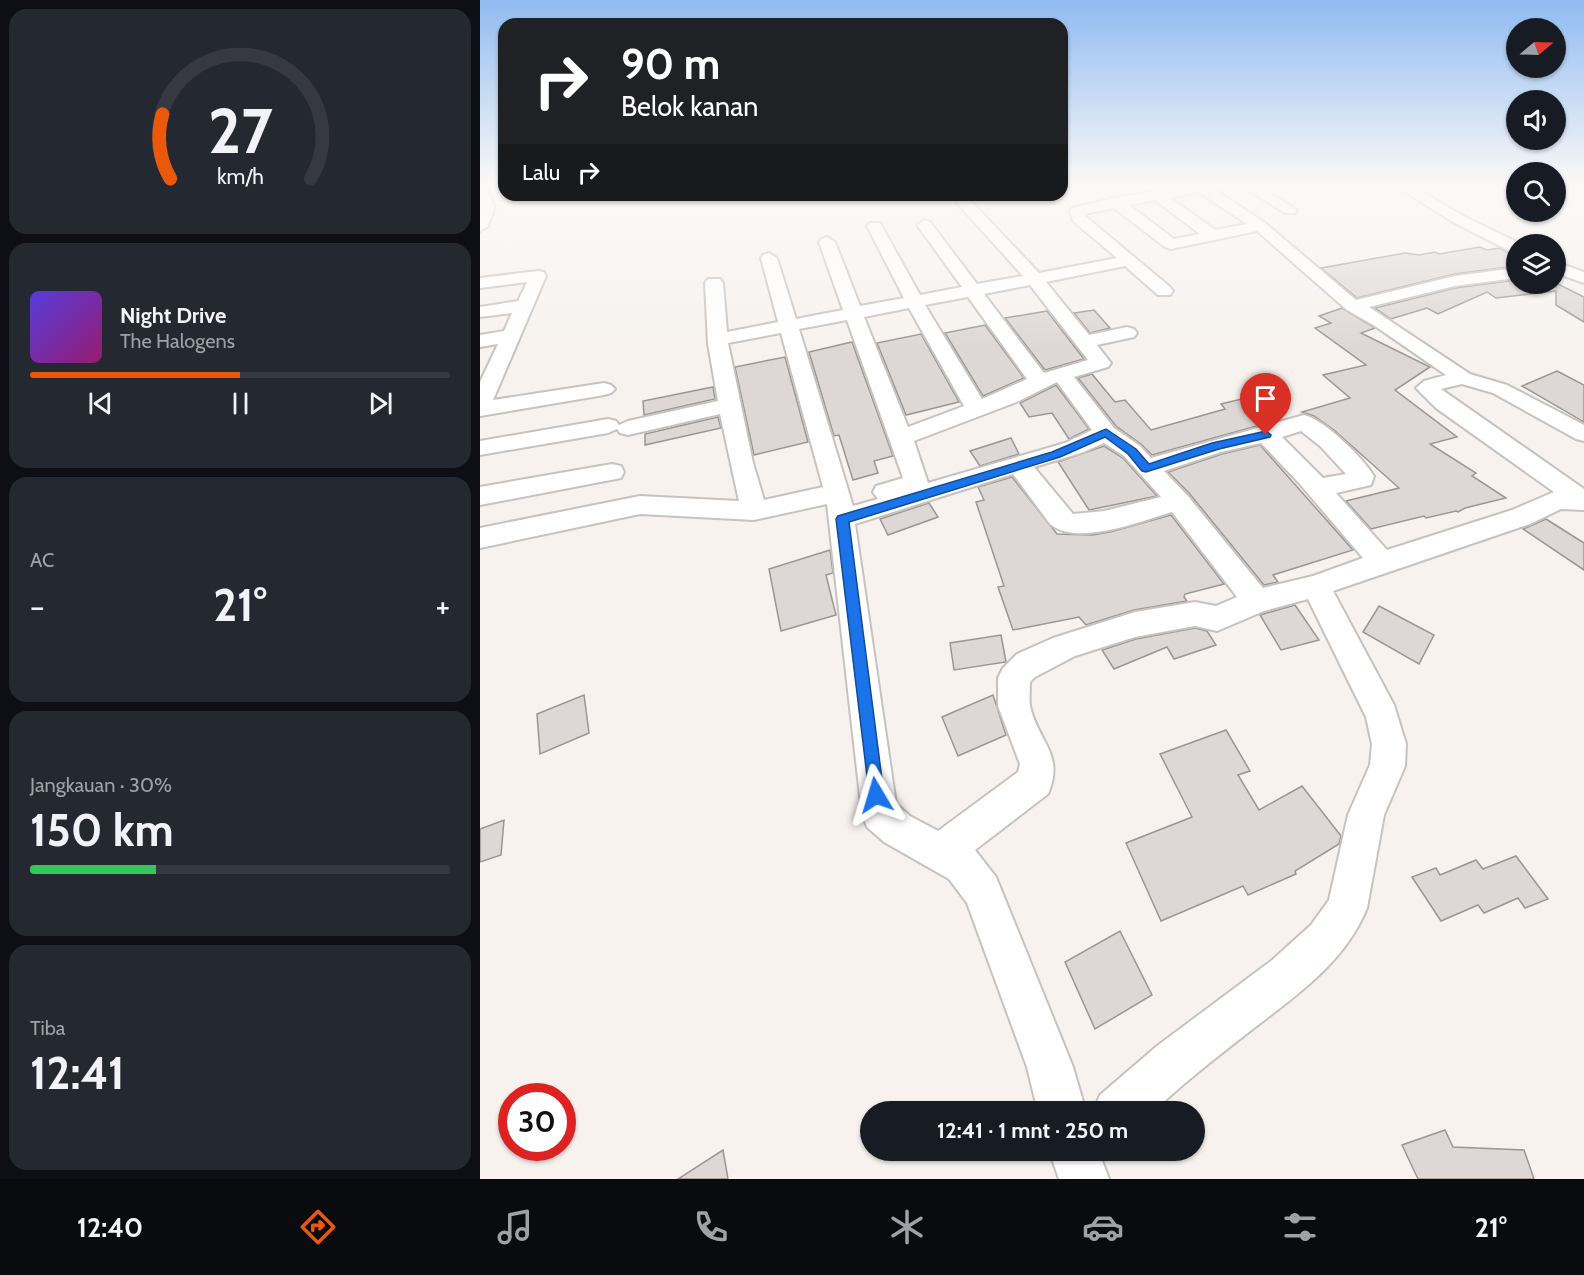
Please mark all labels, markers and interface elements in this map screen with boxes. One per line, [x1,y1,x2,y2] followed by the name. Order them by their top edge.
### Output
[1506,18,1566,78] north arrow
[1506,18,1566,294] map controls
[621,38,720,90] text: 90 m
[522,42,600,120] icon: right
[621,90,758,123] text: Belok kanan
[1506,90,1566,150] button: sound
[208,93,273,169] text: 27
[572,156,605,189] icon: right
[522,159,560,186] text: Lalu
[1506,162,1566,222] button: search
[217,163,263,189] text: km/h
[1506,234,1566,294] button: layers
[120,302,226,329] text: Night Drive
[120,329,235,353] text: The Halogens
[1240,373,1291,435] pin
[1249,382,1282,415] icon: arrive
[84,387,117,420] icon: previous
[224,387,257,420] icon: pause
[364,387,397,420] icon: next
[30,548,54,572] text: AC
[213,578,267,632] text: 21°
[30,586,45,626] text: −
[435,586,450,626] text: +
[844,763,908,827] position arrow
[30,773,172,797] text: Jangkauan · 30%
[30,803,174,857] text: 150 km
[30,1016,65,1040] text: Tiba
[30,1046,125,1100] text: 12:41
[498,1083,576,1161] speed limit sign: 30
[937,1117,1128,1144] text: 12:41 · 1 mnt · 250 m
[297,1206,339,1248] icon: directions
[494,1206,536,1248] icon: music
[690,1206,732,1248] icon: phone
[886,1206,928,1248] icon: climate
[1082,1206,1124,1248] icon: car
[1279,1206,1321,1248] icon: filters
[77,1211,143,1244] text: 12:40
[1475,1211,1507,1244] text: 21°

